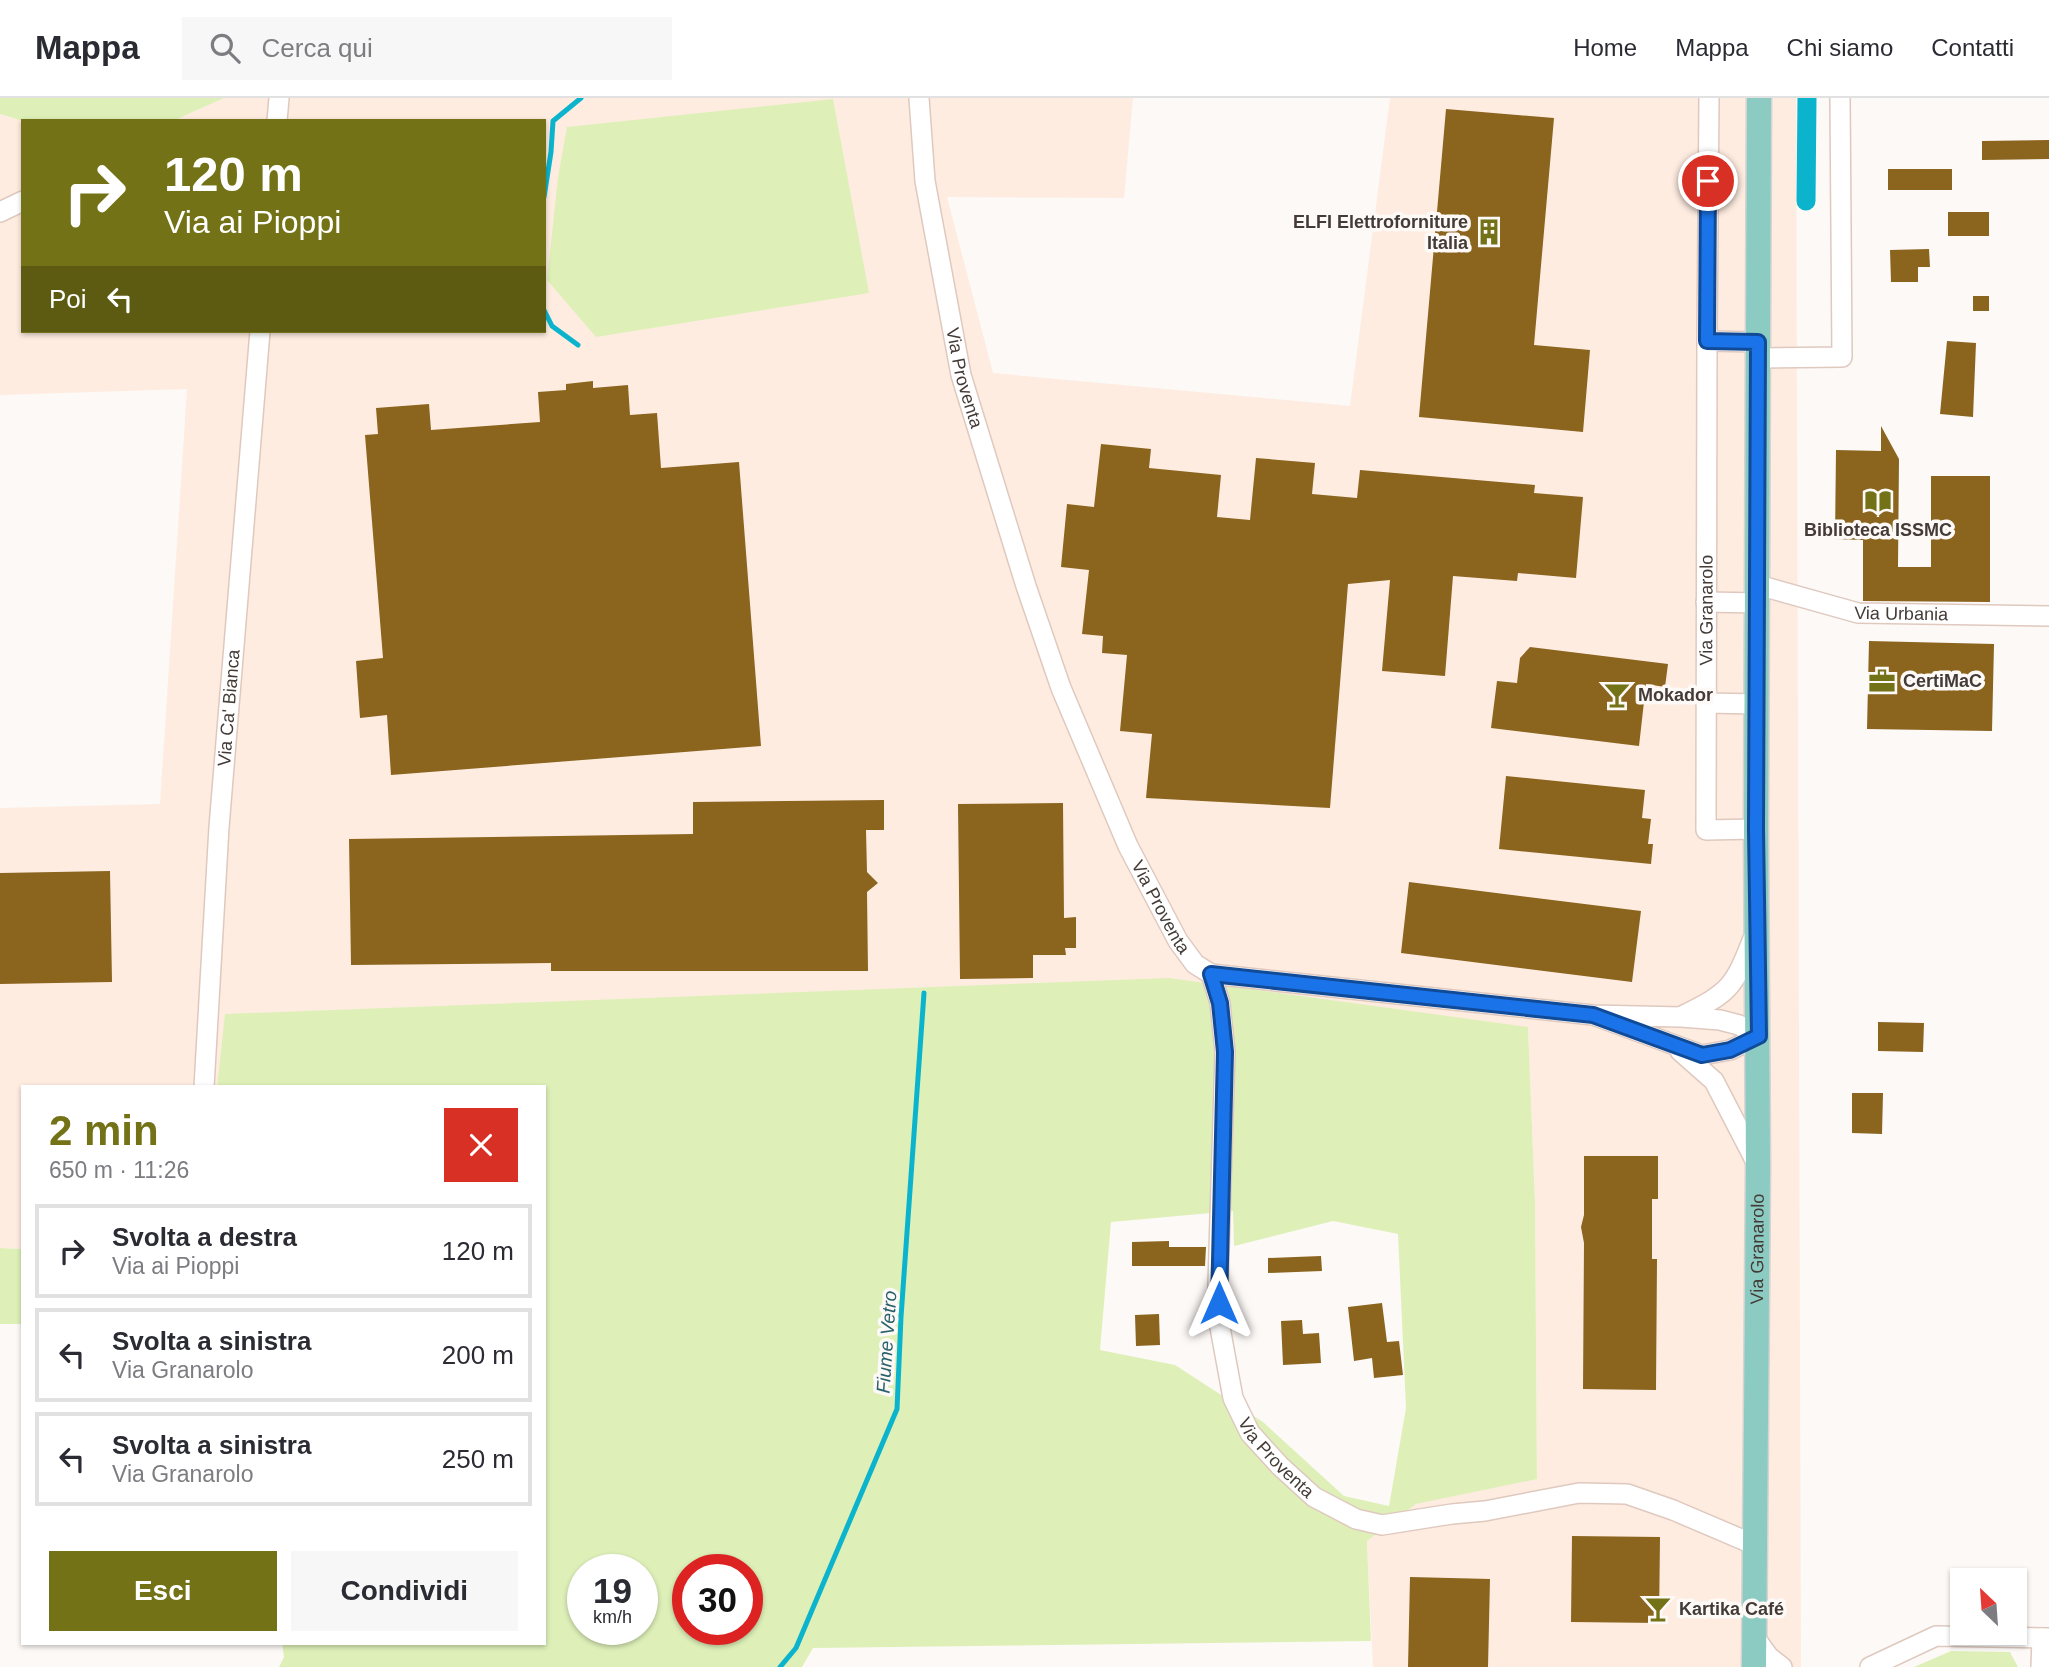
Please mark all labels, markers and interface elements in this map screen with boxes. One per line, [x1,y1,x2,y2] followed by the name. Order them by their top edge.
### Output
[182,17,672,80] search box
[35,29,140,66] text: Mappa
[206,29,244,67] icon: search
[262,33,373,63] text: Cerca qui
[1573,34,1637,61] text: Home
[1675,34,1749,61] text: Mappa
[1787,34,1893,61] text: Chi siamo
[1931,34,2014,61] text: Contatti
[49,147,140,238] icon: right
[164,147,303,201] text: 120 m
[1678,151,1738,211] pin
[1689,162,1727,200] icon: arrive
[164,204,341,240] text: Via ai Pioppi
[1293,212,1469,253] place label: ELFI Elettroforniture Italia
[1474,217,1504,247] building icon: ELFI Elettroforniture Italia
[101,280,139,318] icon: left
[49,284,87,314] text: Poi
[942,326,987,431] street label: Via Proventa
[1863,486,1893,516] library icon: Biblioteca ISSMC
[1804,520,1952,540] place label: Biblioteca ISSMC
[1696,555,1717,665] street label: Via Granarolo
[1854,603,1949,624] street label: Via Urbania
[214,648,244,767] street label: Via Ca' Bianca
[1867,666,1897,696] office icon: CertiMaC
[1903,671,1982,691] place label: CertiMaC
[1602,680,1632,710] bar icon: Mokador
[1638,685,1713,705] place label: Mokador
[1127,857,1195,958] street label: Via Proventa
[49,1107,159,1154] text: 2 min
[444,1108,518,1182] button: close
[49,1157,189,1183] text: 650 m · 11:26
[1747,1194,1768,1304] street label: Via Granarolo
[112,1222,297,1252] text: Svolta a destra
[53,1232,91,1270] icon: right
[442,1236,514,1266] text: 120 m
[112,1253,239,1279] text: Via ai Pioppi
[1182,1266,1256,1340] position arrow
[872,1290,901,1394] water label: Fiume Vetro
[112,1326,311,1356] text: Svolta a sinistra
[53,1336,91,1374] icon: left
[442,1340,514,1370] text: 200 m
[112,1357,254,1383] text: Via Granarolo
[1234,1414,1319,1503] street label: Via Proventa
[112,1430,311,1460] text: Svolta a sinistra
[53,1440,91,1478] icon: left
[442,1444,514,1474] text: 250 m
[112,1461,254,1487] text: Via Granarolo
[49,1551,277,1631] button: Esci
[291,1551,518,1631] button: Condividi
[672,1554,763,1645] speed limit sign: 30
[1950,1568,2026,1645] north arrow
[1950,1568,2027,1645] map controls
[593,1571,632,1610] text: 19
[1643,1594,1673,1624] bar icon: Kartika Café
[1679,1599,1784,1619] place label: Kartika Café
[593,1607,632,1627] text: km/h

